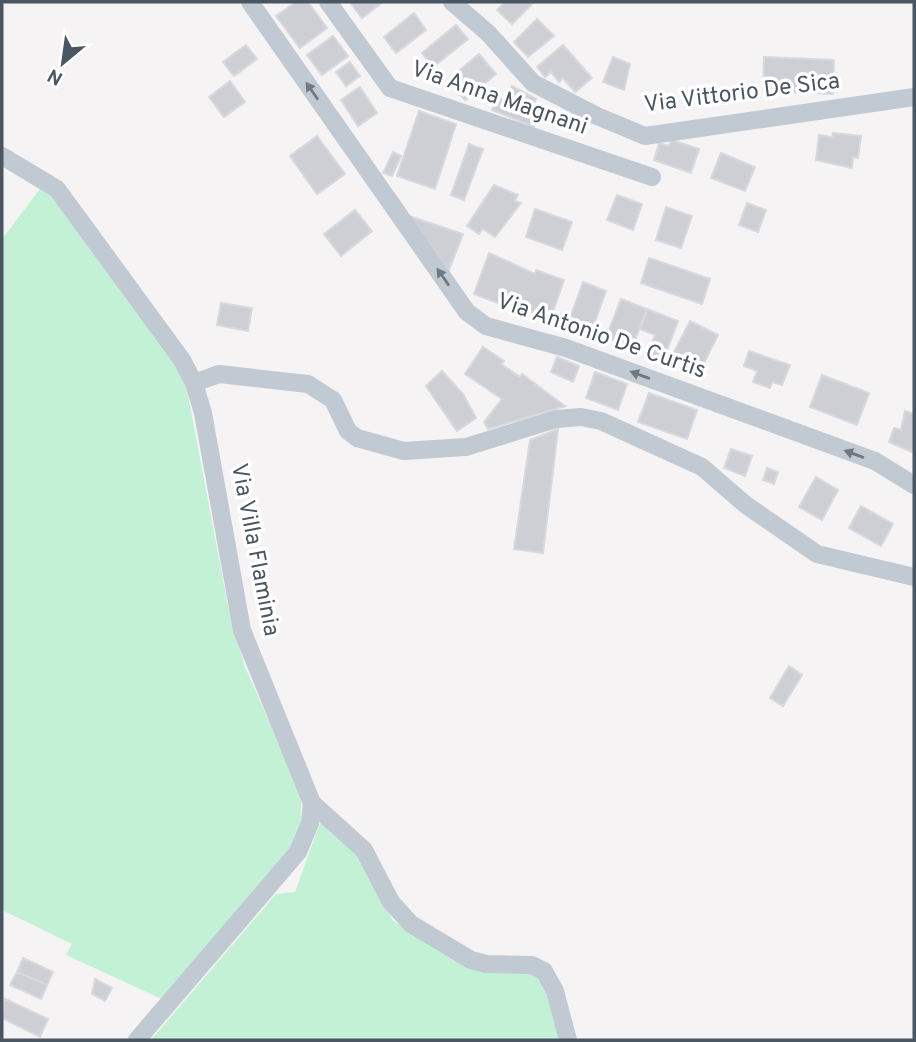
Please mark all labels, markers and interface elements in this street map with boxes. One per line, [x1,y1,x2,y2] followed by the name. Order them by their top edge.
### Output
[28,28,98,98] north arrow
[407,55,591,143] street label: Via Anna Magnani
[44,62,68,90] text: N
[642,68,842,120] street label: Via Vittorio De Sica
[305,82,319,100] one-way arrow
[436,268,450,286] one-way arrow
[493,288,709,386] street label: Via Antonio De Curtis
[630,370,651,381] one-way arrow
[843,448,864,459] one-way arrow
[223,461,285,639] street label: Via Villa Flaminia

